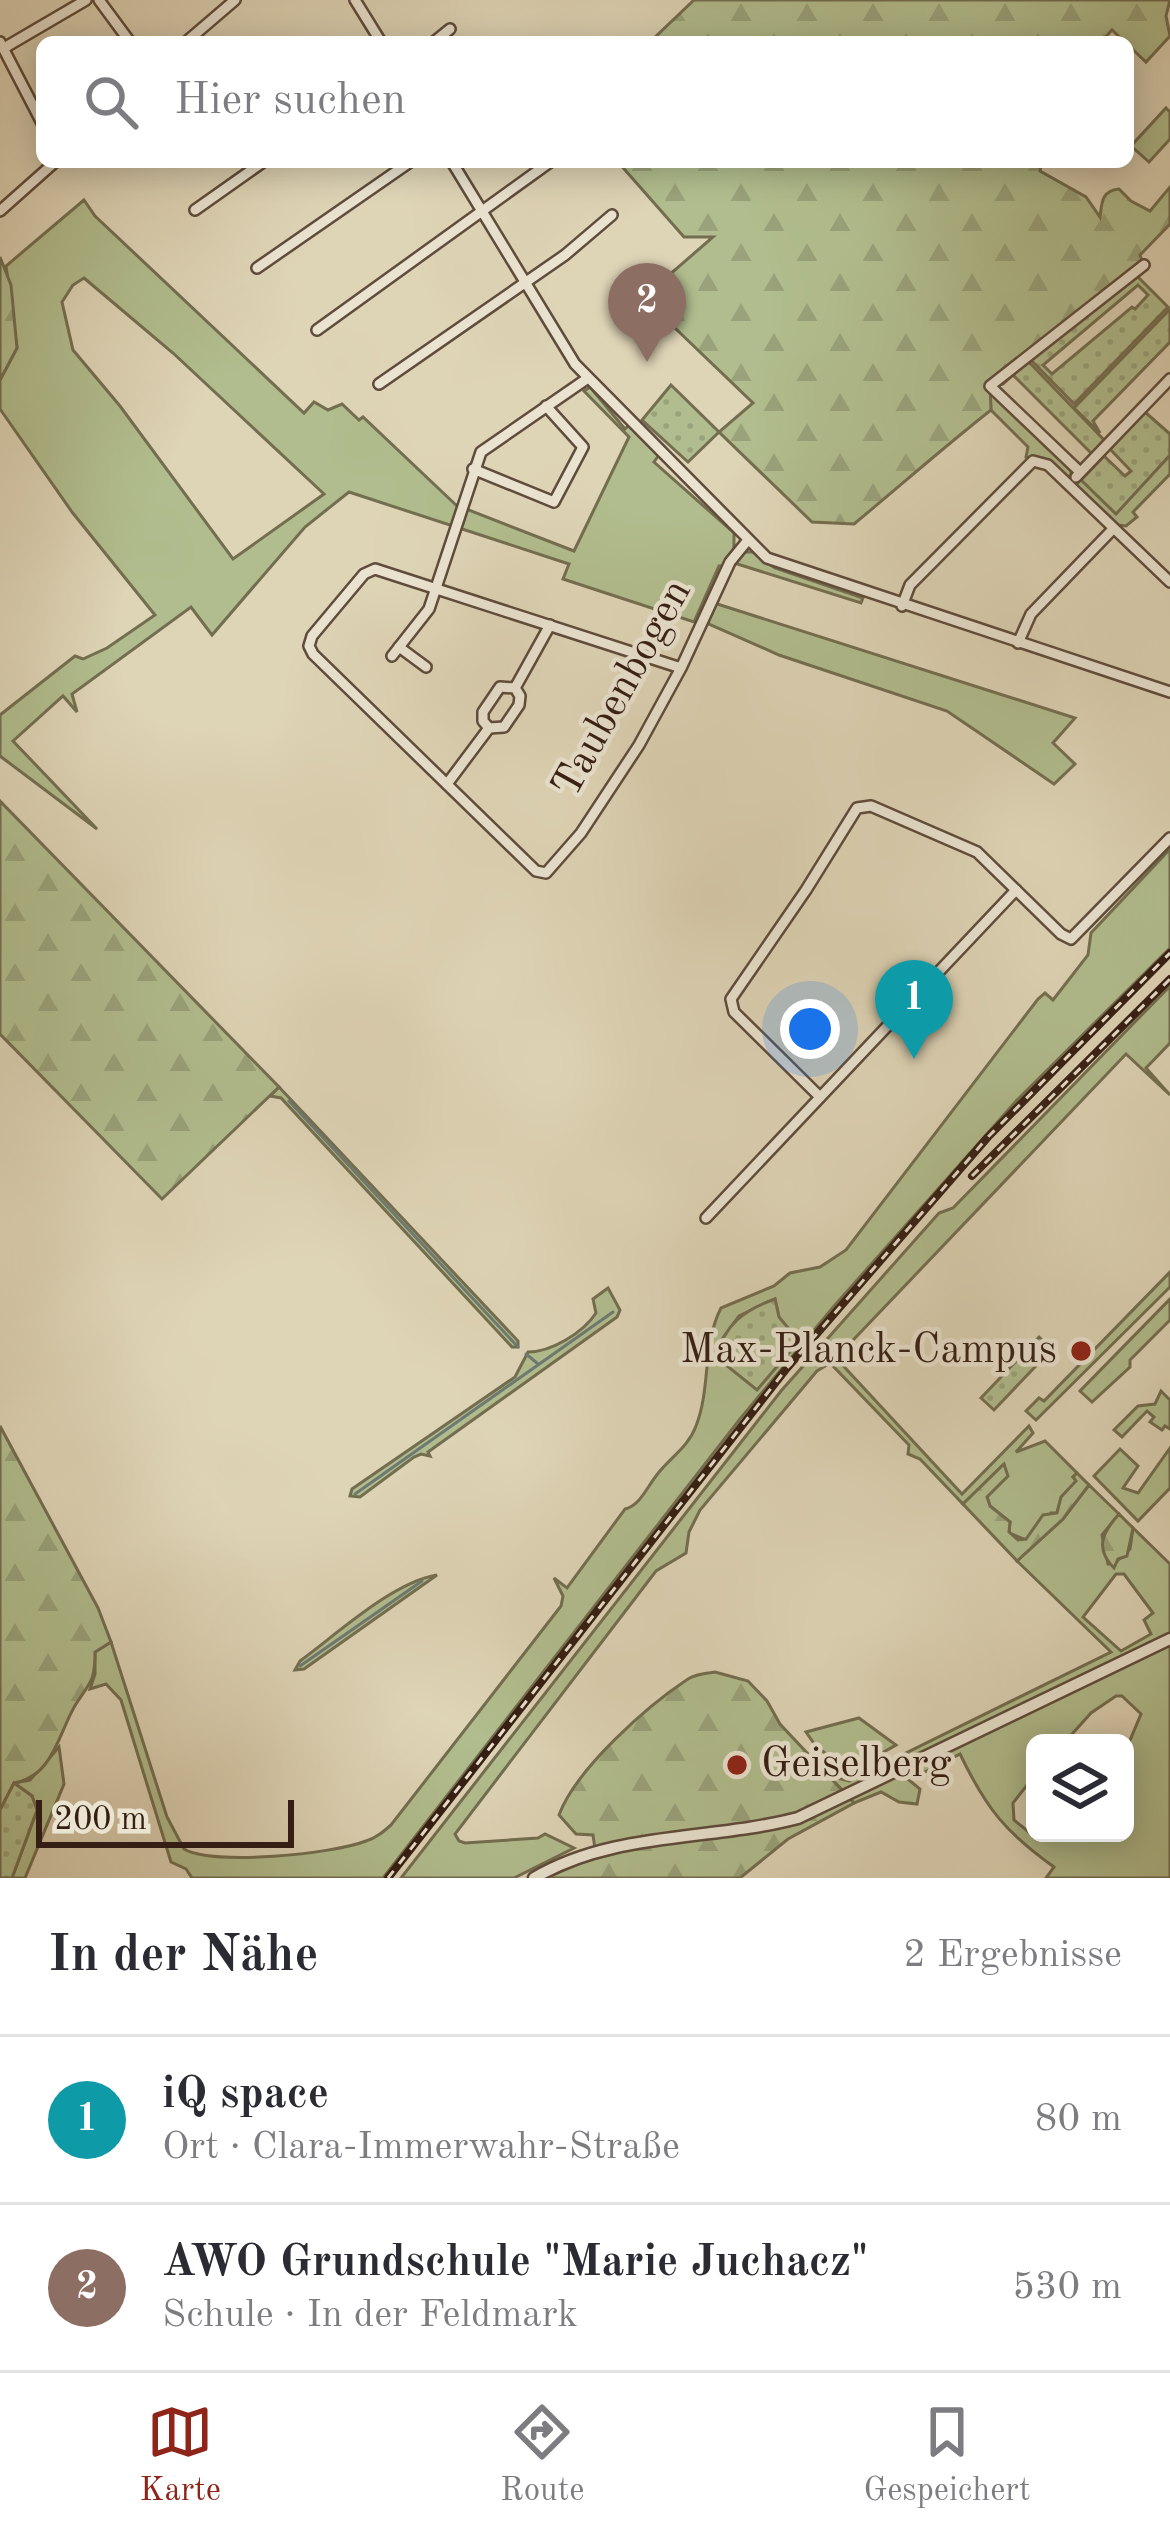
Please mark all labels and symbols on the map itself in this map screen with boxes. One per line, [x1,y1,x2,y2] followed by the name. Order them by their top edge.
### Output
[608,263,686,362] pin: 2
[546,573,700,805] street label: Taubenbogen
[875,960,953,1059] pin: 1
[780,999,840,1059] your location
[680,1330,1057,1372] place label: Max-Planck-Campus
[1068,1338,1094,1364] marker: Max-Planck-Campus
[761,1744,952,1786] place label: Geiselberg
[724,1752,750,1778] marker: Geiselberg
[36,1794,294,1847] scale bar

